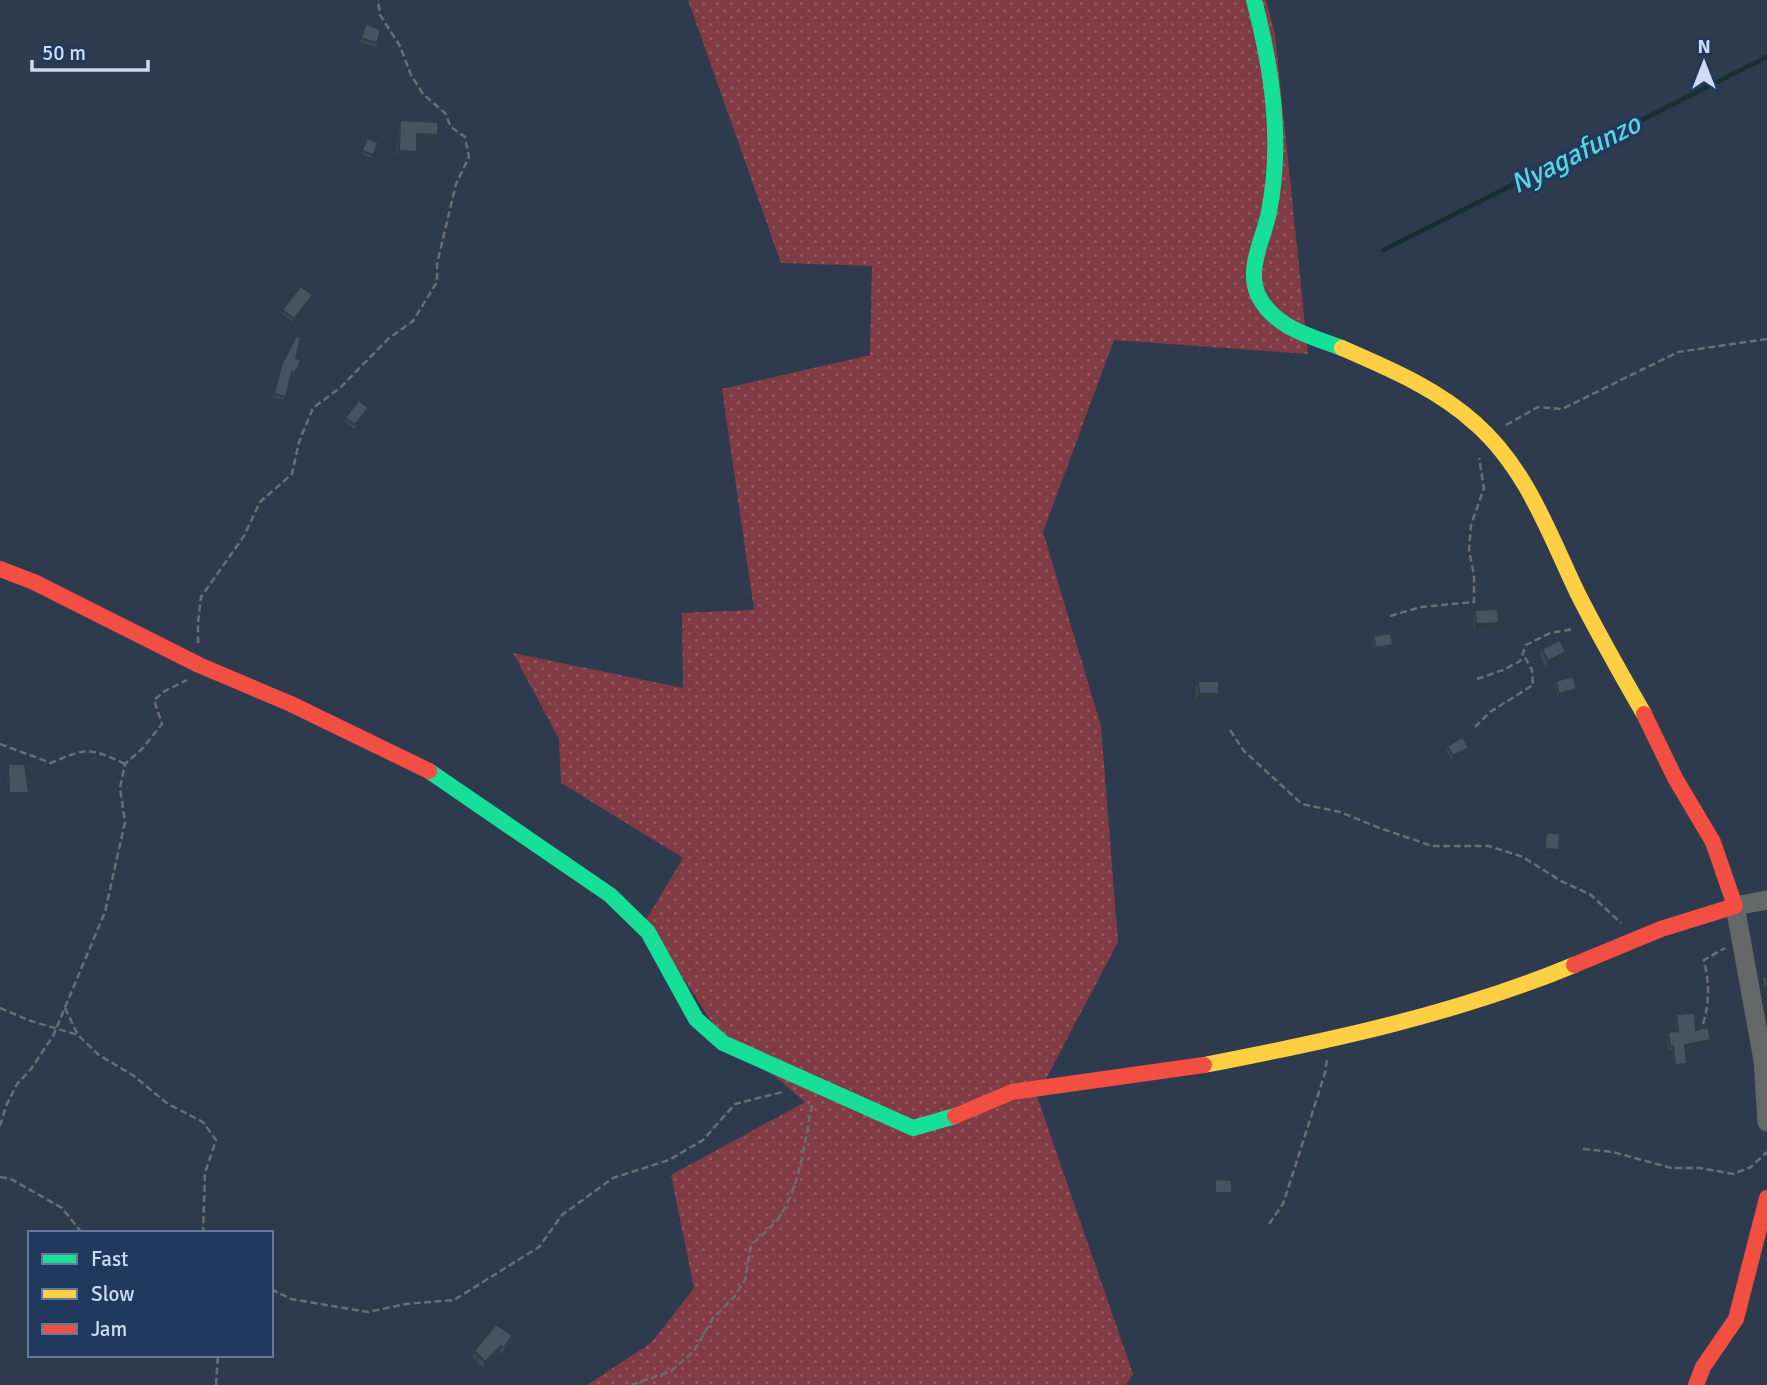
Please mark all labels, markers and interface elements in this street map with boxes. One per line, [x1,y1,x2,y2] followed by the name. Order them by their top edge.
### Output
[32,28,147,72] scale bar
[1669,28,1739,98] north arrow
[1697,35,1711,59] text: N
[42,40,86,66] text: 50 m
[1505,106,1647,201] water label: Nyagafunzo
[28,1231,273,1357] legend
[91,1246,128,1272] text: Fast
[91,1281,135,1307] text: Slow
[91,1316,127,1342] text: Jam

